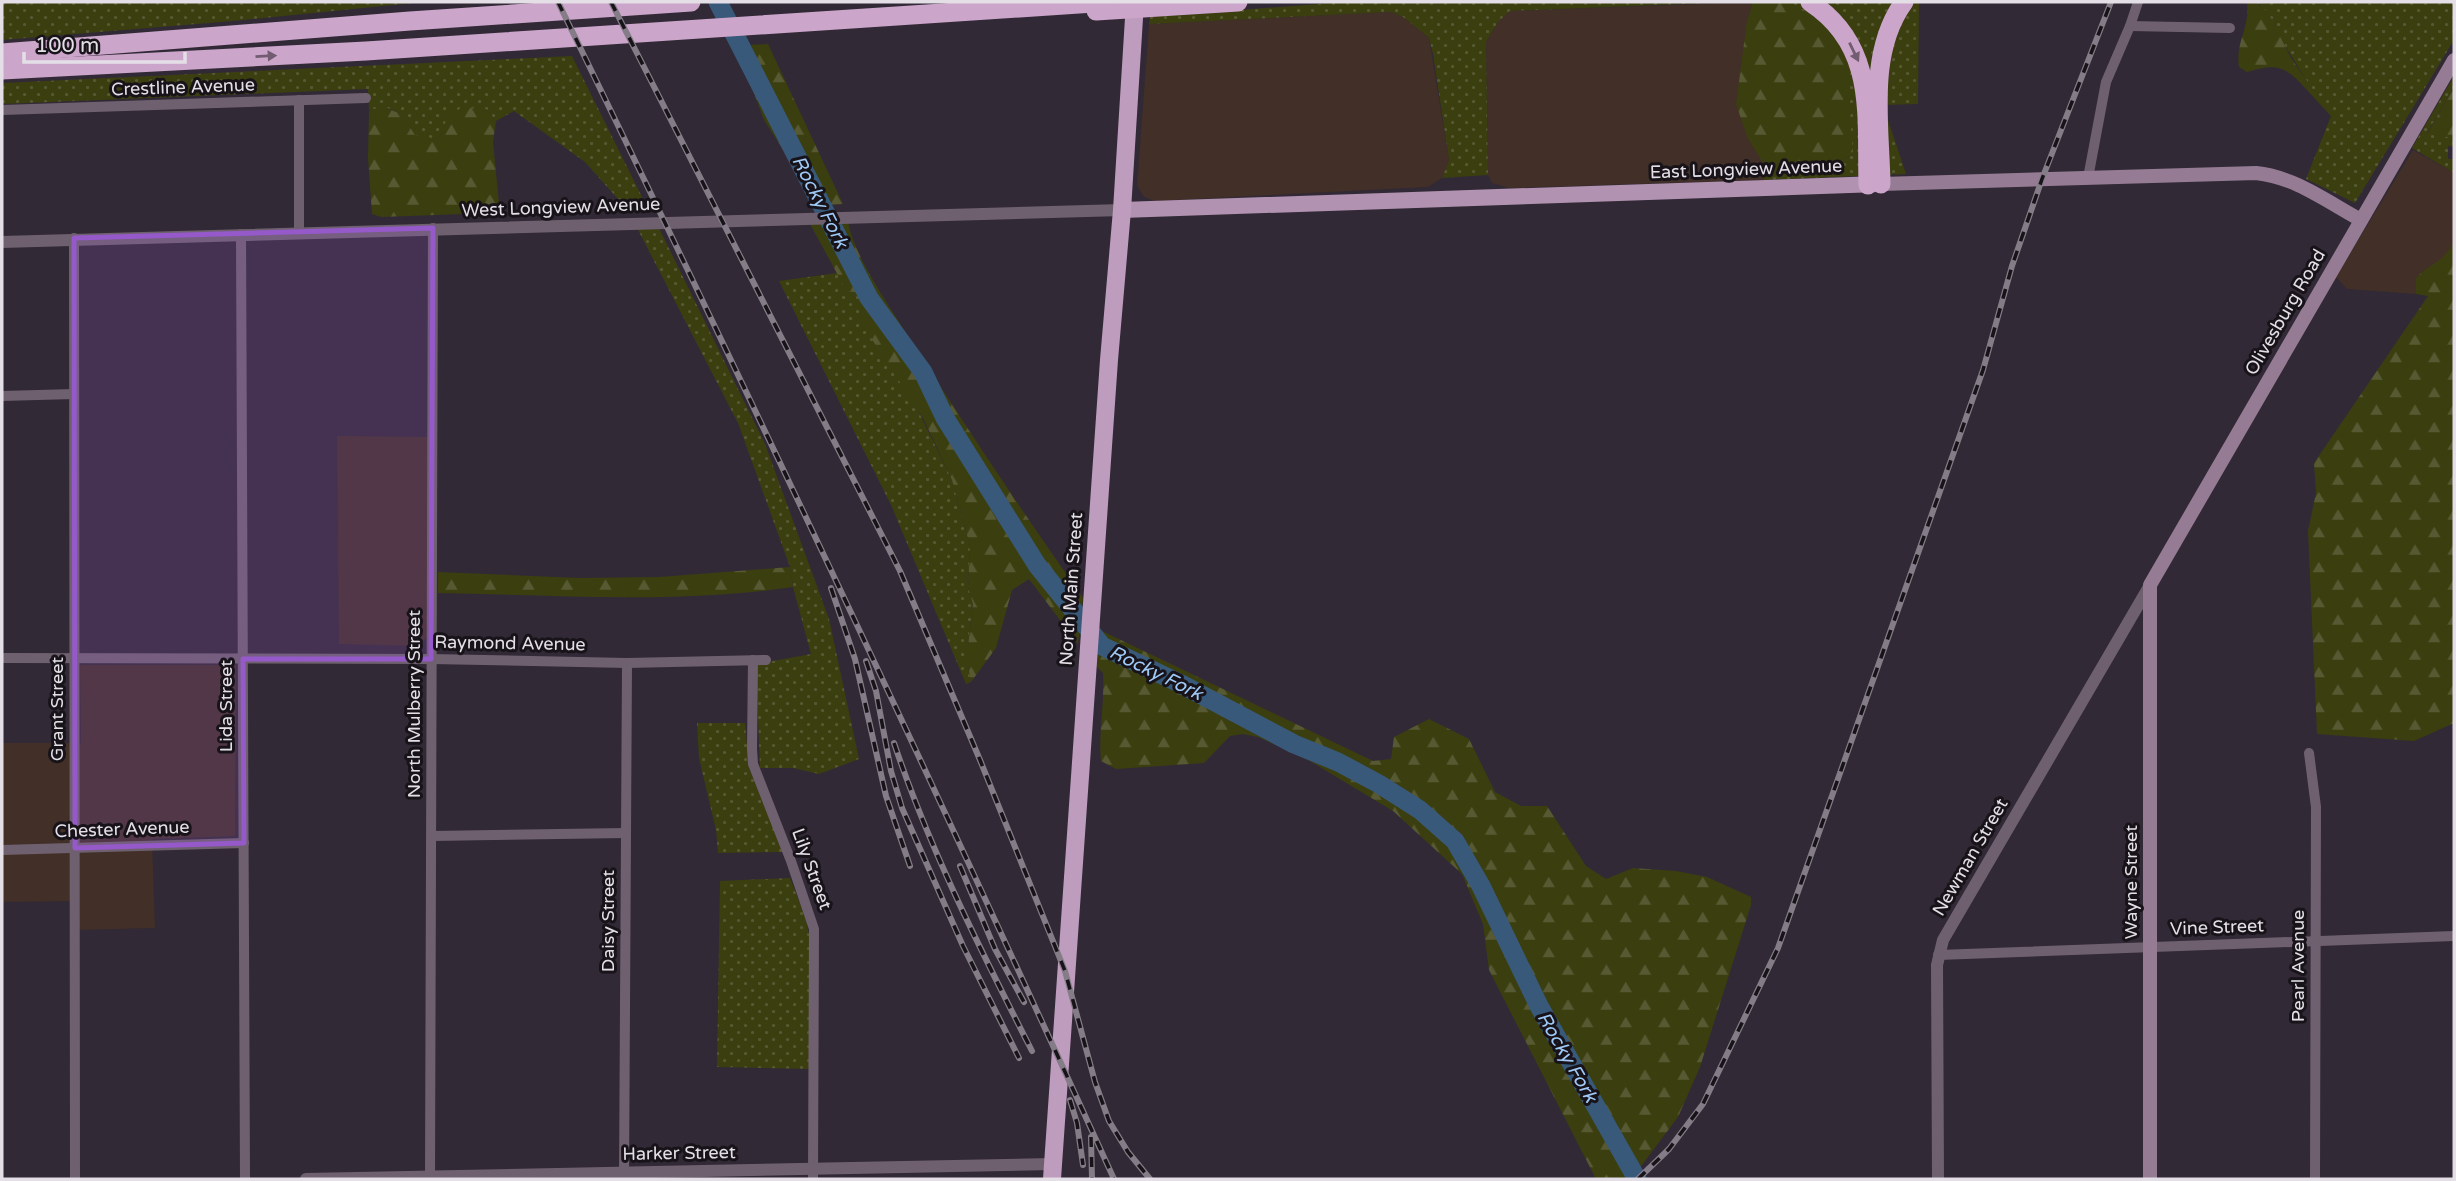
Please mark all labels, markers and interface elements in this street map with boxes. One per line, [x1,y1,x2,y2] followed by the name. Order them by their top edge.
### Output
[24,21,186,65] scale bar
[35,33,99,58] text: 100 m
[1848,42,1860,62] one-way arrow
[255,50,277,61] one-way arrow
[111,73,255,101] street label: Crestline Avenue
[787,152,853,253] water label: Rocky Fork
[1649,155,1843,183] street label: East Longview Avenue
[461,193,661,221] street label: West Longview Avenue
[2240,245,2330,379] street label: Olivesburg Road
[1055,511,1087,666] street label: North Main Street
[403,610,425,798] street label: North Mulberry Street
[434,631,586,655] street label: Raymond Avenue
[1106,641,1208,706] water label: Rocky Fork
[46,657,68,761] street label: Grant Street
[215,660,237,752] street label: Lida Street
[1927,794,2013,920] street label: Newman Street
[54,816,190,842] street label: Chester Avenue
[787,825,837,913] street label: Lily Street
[2120,825,2142,939] street label: Wayne Street
[597,870,619,972] street label: Daisy Street
[2287,910,2309,1022] street label: Pearl Avenue
[2170,914,2265,940] street label: Vine Street
[1532,1008,1603,1108] water label: Rocky Fork
[622,1141,736,1165] street label: Harker Street

